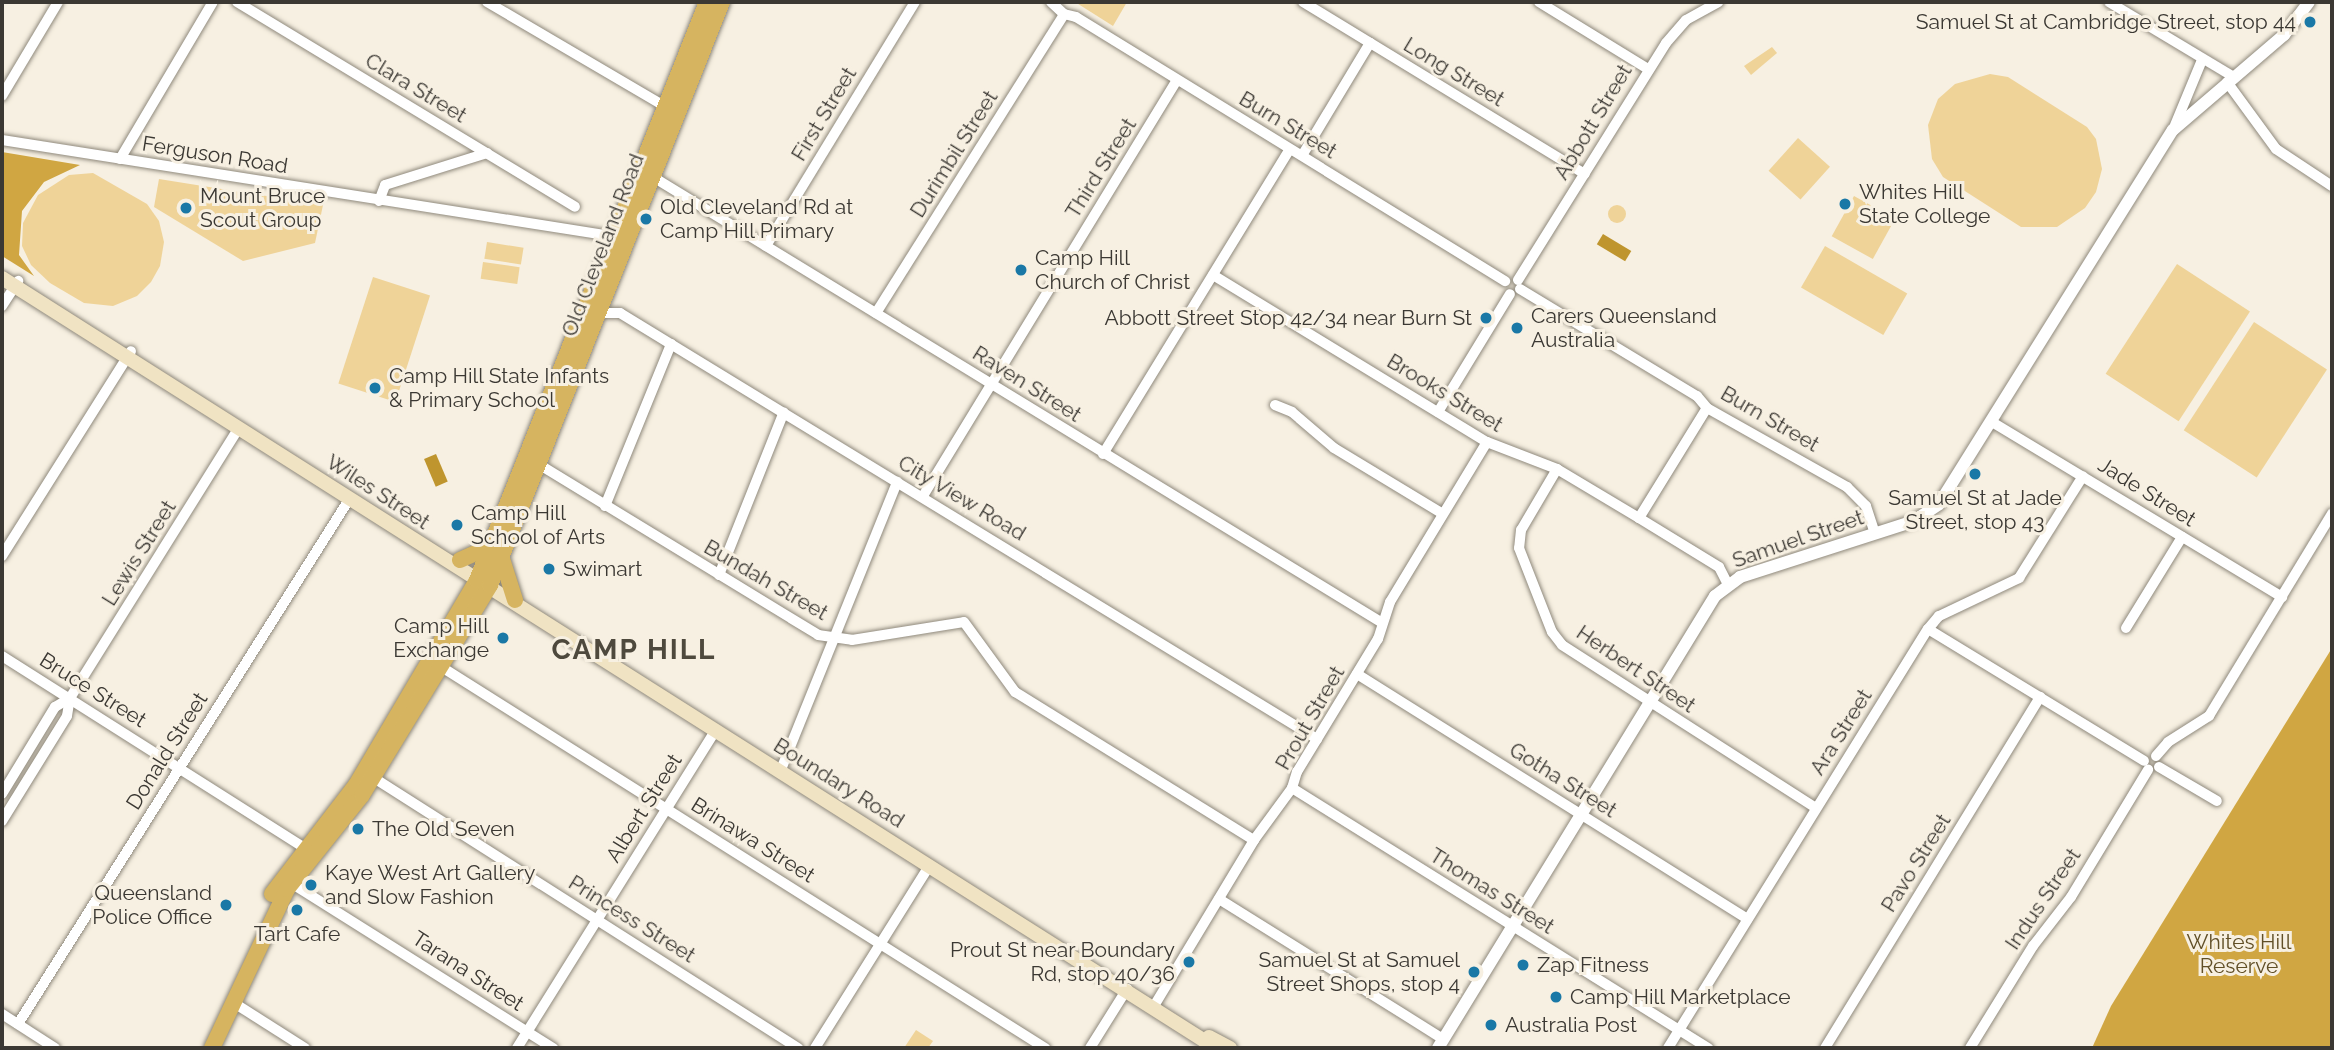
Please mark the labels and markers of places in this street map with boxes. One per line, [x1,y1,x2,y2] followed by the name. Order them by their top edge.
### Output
[1915,9,2296,35] place label: Samuel St at Cambridge Street, stop 44
[2302,14,2318,30] marker: Samuel St at Cambridge Street, stop 44
[1859,179,1990,229] place label: Whites Hill State College
[200,183,325,233] place label: Mount Bruce Scout Group
[660,194,853,244] place label: Old Cleveland Rd at Camp Hill Primary
[1837,196,1853,212] marker: Whites Hill State College
[178,200,194,216] marker: Mount Bruce Scout Group
[638,211,654,227] marker: Old Cleveland Rd at Camp Hill Primary
[1035,245,1191,295] place label: Camp Hill Church of Christ
[1013,262,1029,278] marker: Camp Hill Church of Christ
[1531,303,1717,353] place label: Carers Queensland Australia
[1104,305,1472,331] place label: Abbott Street Stop 42/34 near Burn St
[1478,310,1494,326] marker: Abbott Street Stop 42/34 near Burn St
[1509,320,1525,336] marker: Carers Queensland Australia
[389,363,610,413] place label: Camp Hill State Infants & Primary School
[367,380,383,396] marker: Camp Hill State Infants & Primary School
[1967,466,1983,482] marker: Samuel St at Jade Street, stop 43
[1888,485,2062,535] place label: Samuel St at Jade Street, stop 43
[471,500,607,550] place label: Camp Hill School of Arts
[449,517,465,533] marker: Camp Hill School of Arts
[563,556,642,582] place label: Swimart
[541,561,557,577] marker: Swimart
[393,613,489,663] place label: Camp Hill Exchange
[495,630,511,646] marker: Camp Hill Exchange
[372,816,515,842] place label: The Old Seven
[350,821,366,837] marker: The Old Seven
[325,860,537,910] place label: Kaye West Art Gallery and Slow Fashion
[303,877,319,893] marker: Kaye West Art Gallery and Slow Fashion
[92,880,212,930] place label: Queensland Police Office
[218,897,234,913] marker: Queensland Police Office
[289,902,305,918] marker: Tart Cafe
[254,921,340,947] place label: Tart Cafe
[949,937,1175,987] place label: Prout St near Boundary Rd, stop 40/36
[1258,947,1460,997] place label: Samuel St at Samuel Street Shops, stop 4
[1537,952,1649,978] place label: Zap Fitness
[1181,954,1197,970] marker: Prout St near Boundary Rd, stop 40/36
[1515,957,1531,973] marker: Zap Fitness
[1466,964,1482,980] marker: Samuel St at Samuel Street Shops, stop 4
[1570,984,1791,1010] place label: Camp Hill Marketplace
[1548,989,1564,1005] marker: Camp Hill Marketplace
[1505,1012,1637,1038] place label: Australia Post
[1483,1017,1499,1033] marker: Australia Post

